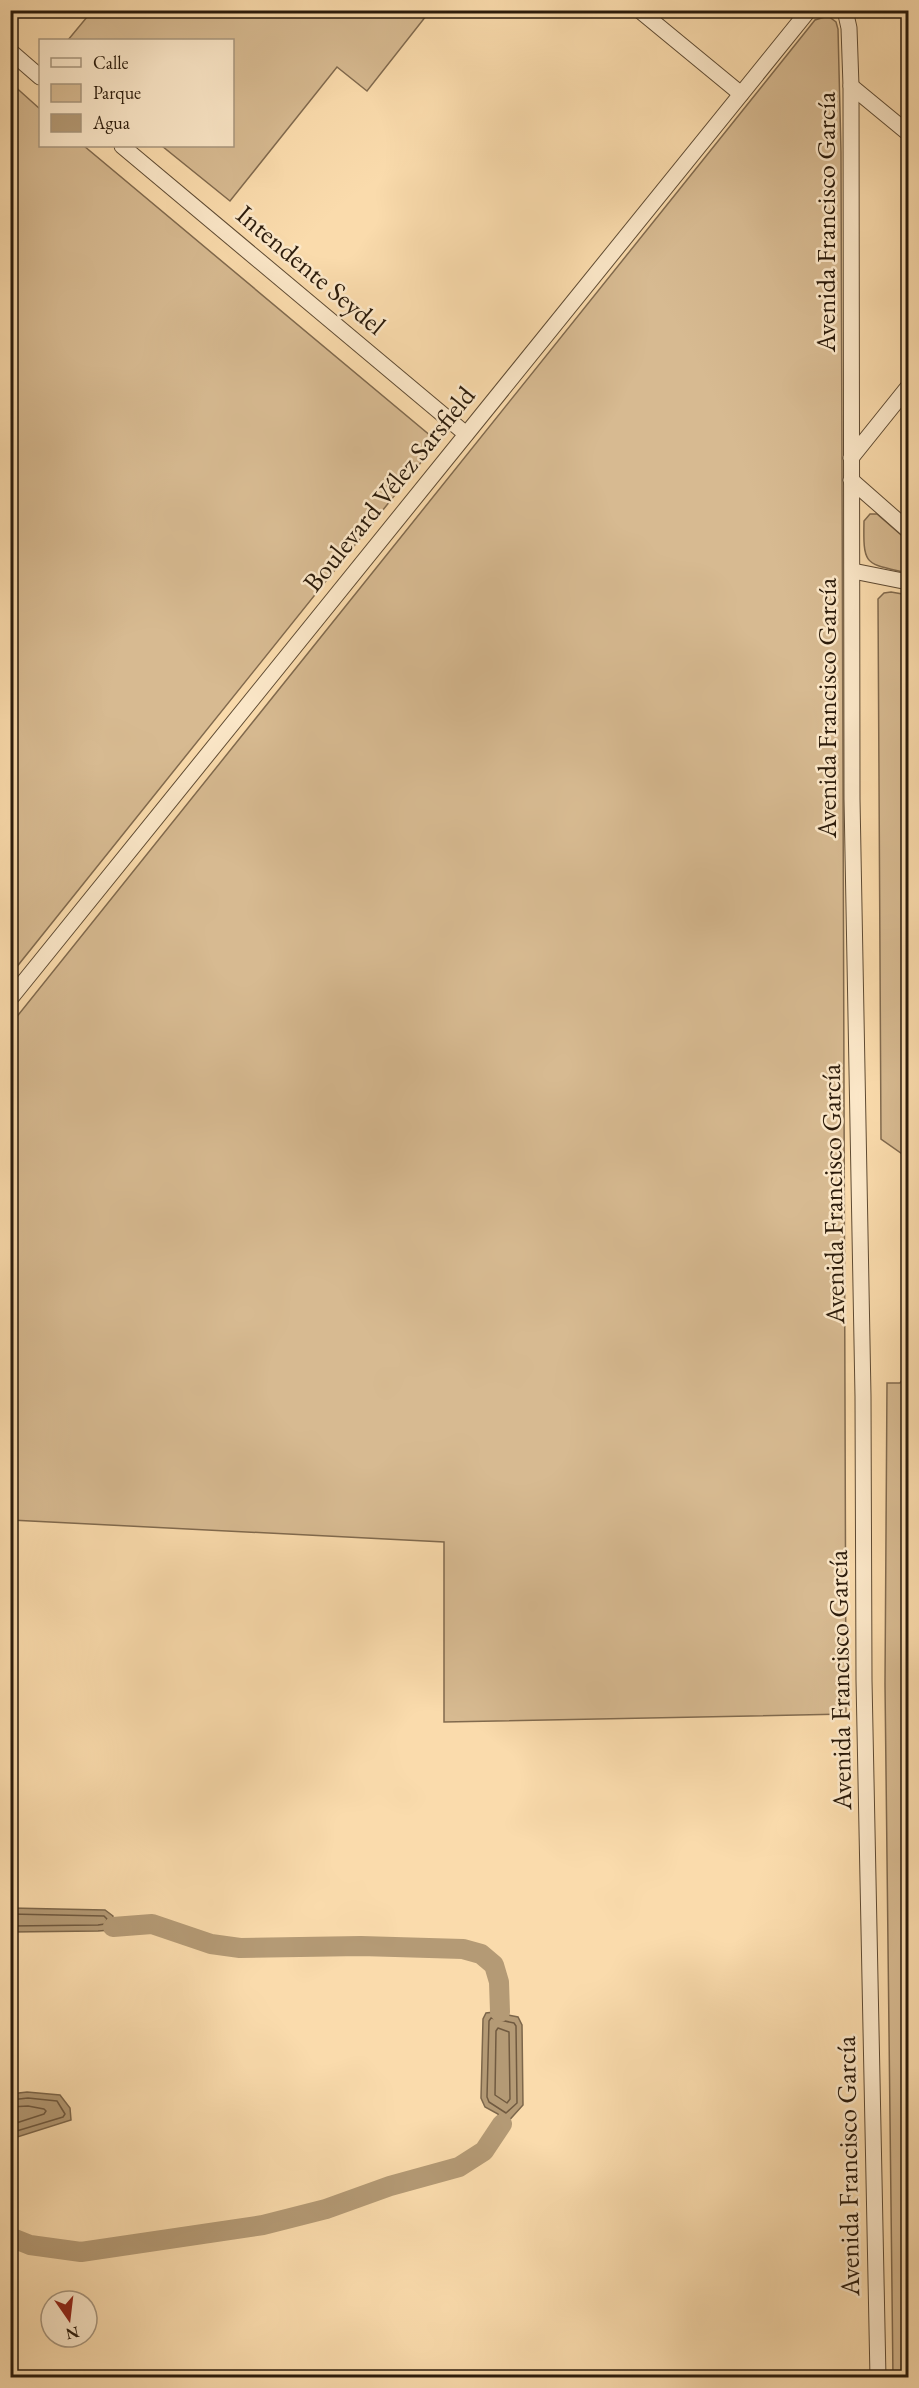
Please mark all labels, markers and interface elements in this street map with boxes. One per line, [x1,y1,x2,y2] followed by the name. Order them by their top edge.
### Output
[39,39,234,147] legend
[93,51,129,74] text: Calle
[93,81,141,104] text: Parque
[808,92,843,353] street label: Avenida Francisco García
[92,111,131,134] text: Agua
[229,197,393,342] street label: Intendente Seydel
[295,378,483,599] street label: Boulevard Vélez Sarsfield
[809,578,844,839] street label: Avenida Francisco García
[813,1063,852,1326] street label: Avenida Francisco García
[820,1549,859,1812] street label: Avenida Francisco García
[828,2035,867,2298] street label: Avenida Francisco García
[39,2289,99,2349] north arrow
[64,2321,81,2345] text: N

